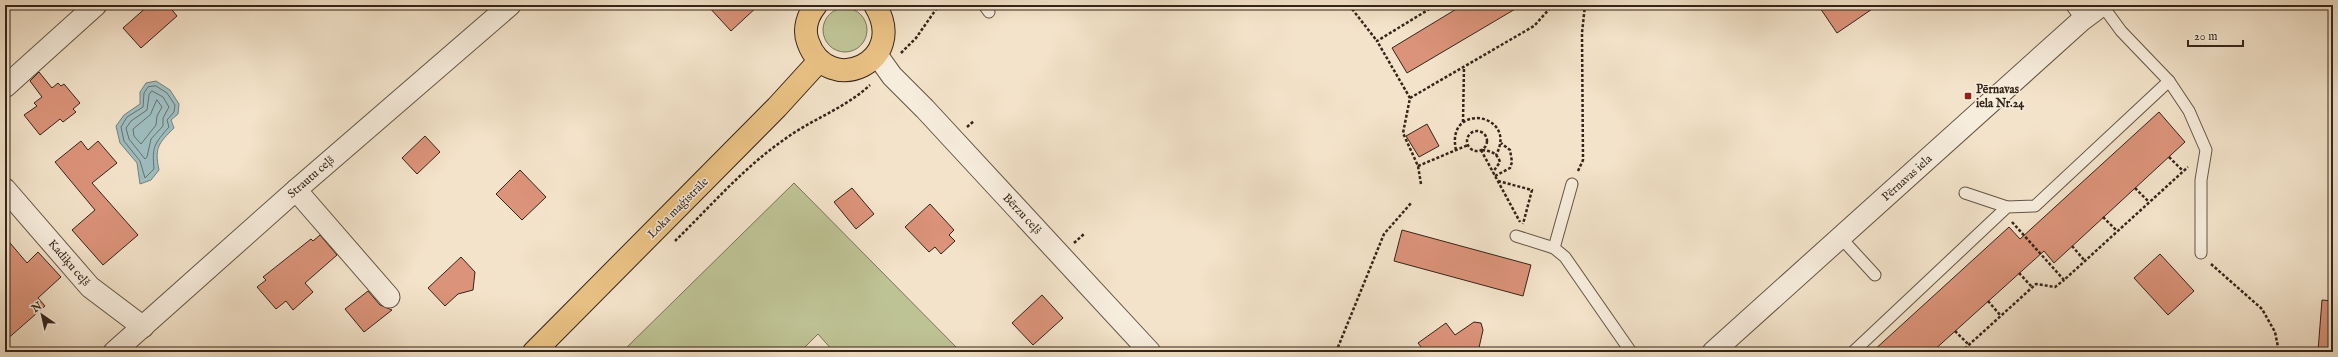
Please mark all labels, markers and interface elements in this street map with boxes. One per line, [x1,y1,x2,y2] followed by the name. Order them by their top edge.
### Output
[2188,22,2243,48] scale bar
[2194,29,2217,44] text: 20 m
[1976,82,2025,111] place label: Pērnavas iela Nr.24
[1963,91,1973,101] marker: Pērnavas iela Nr.24
[1879,151,1936,205] street label: Pērnavas iela
[284,153,338,201] street label: Strautu ceļš
[644,174,712,242] street label: Loka maģistrāle
[999,190,1045,238] street label: Bērzu ceļš
[45,237,93,289] street label: Kadiķu ceļš
[22,295,62,335] north arrow
[28,299,45,317] text: N

